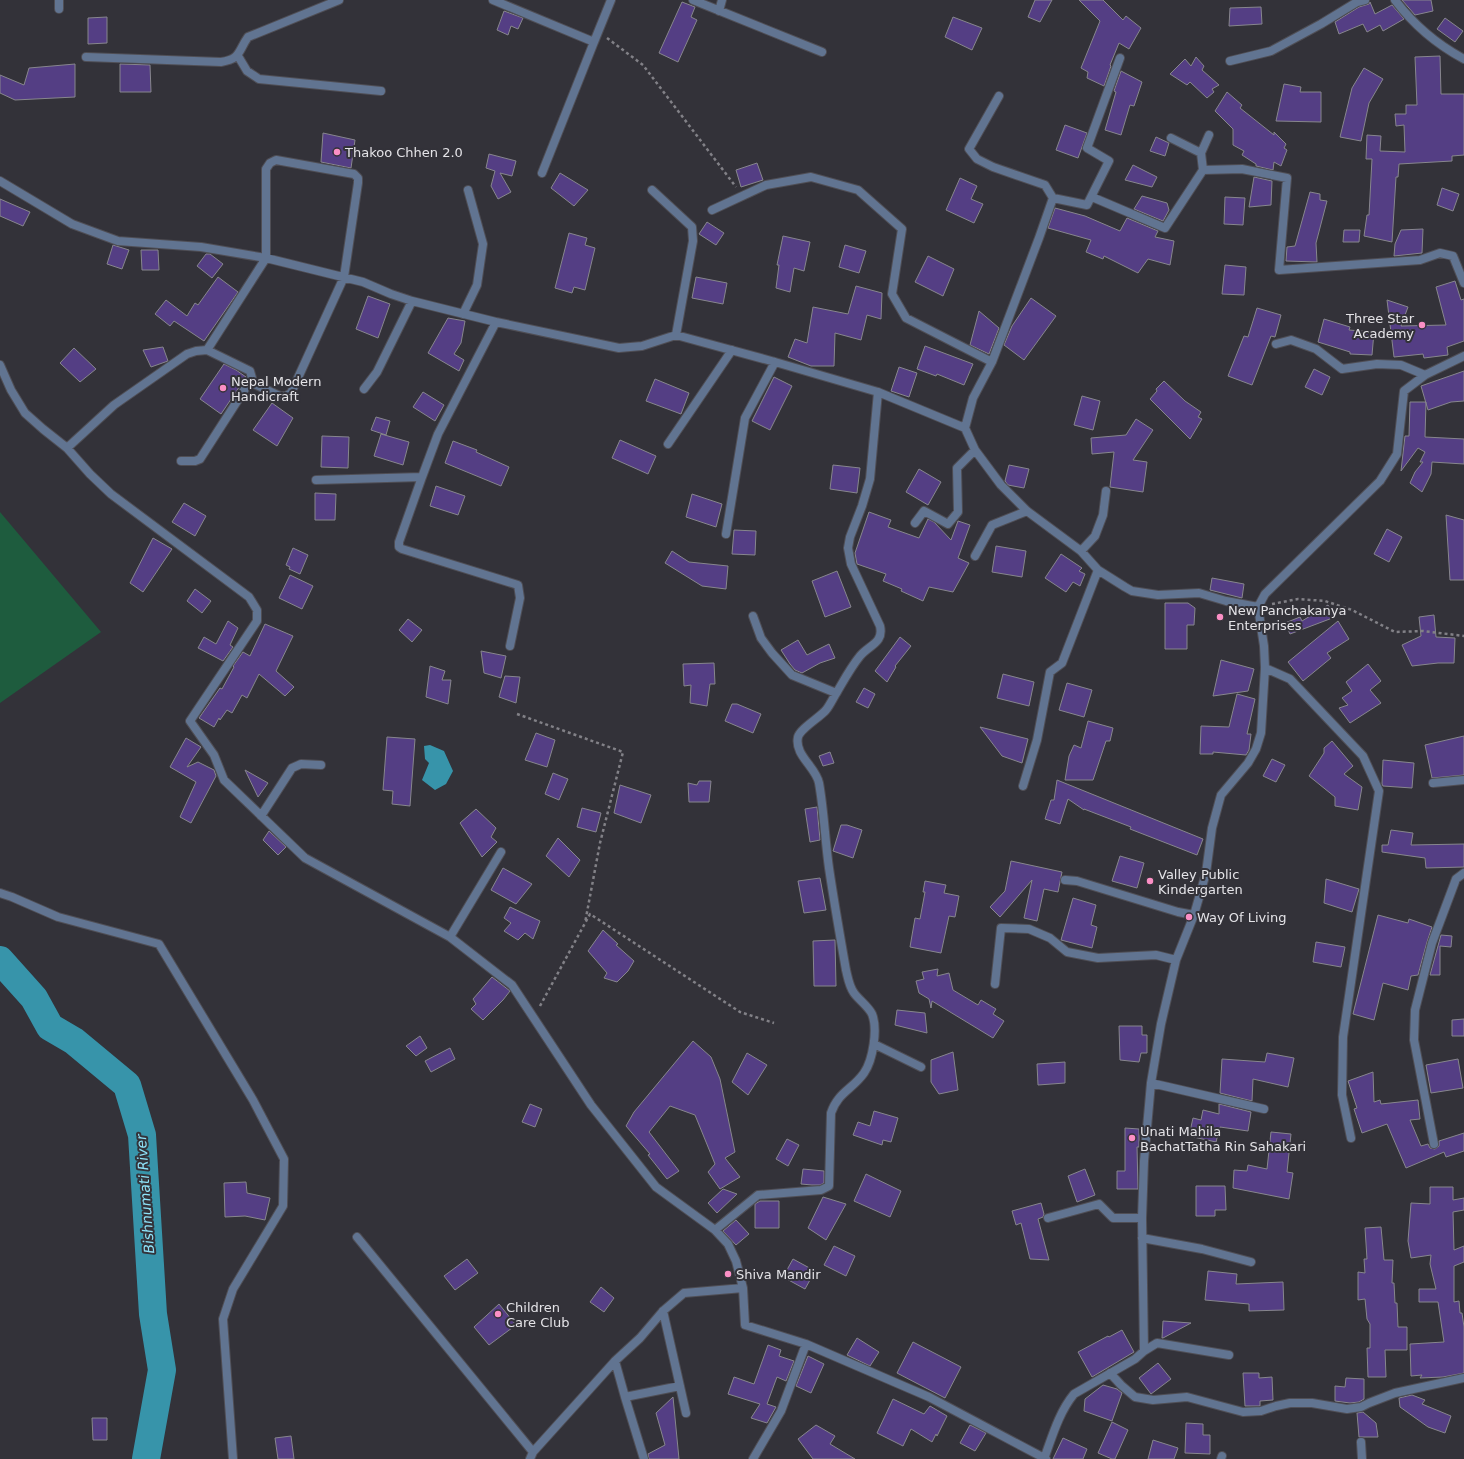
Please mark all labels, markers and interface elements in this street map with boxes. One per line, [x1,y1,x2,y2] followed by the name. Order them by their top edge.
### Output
[344,145,463,160] place label: Thakoo Chhen 2.0
[332,147,342,157] marker: Thakoo Chhen 2.0
[1345,311,1415,341] place label: Three Star Academy
[1417,320,1427,330] marker: Three Star Academy
[231,374,321,404] place label: Nepal Modern Handicraft
[218,383,228,393] marker: Nepal Modern Handicraft
[1228,603,1346,633] place label: New Panchakanya Enterprises
[1215,612,1225,622] marker: New Panchakanya Enterprises
[1158,867,1243,897] place label: Valley Public Kindergarten
[1145,876,1155,886] marker: Valley Public Kindergarten
[1197,910,1286,925] place label: Way Of Living
[1184,912,1194,922] marker: Way Of Living
[1140,1124,1306,1154] place label: Unati Mahila BachatTatha Rin Sahakari
[133,1132,157,1254] water label: Bishnumati River
[1127,1133,1137,1143] marker: Unati Mahila BachatTatha Rin Sahakari
[736,1267,821,1282] place label: Shiva Mandir
[723,1269,733,1279] marker: Shiva Mandir
[506,1300,569,1330] place label: Children Care Club
[493,1309,503,1319] marker: Children Care Club

